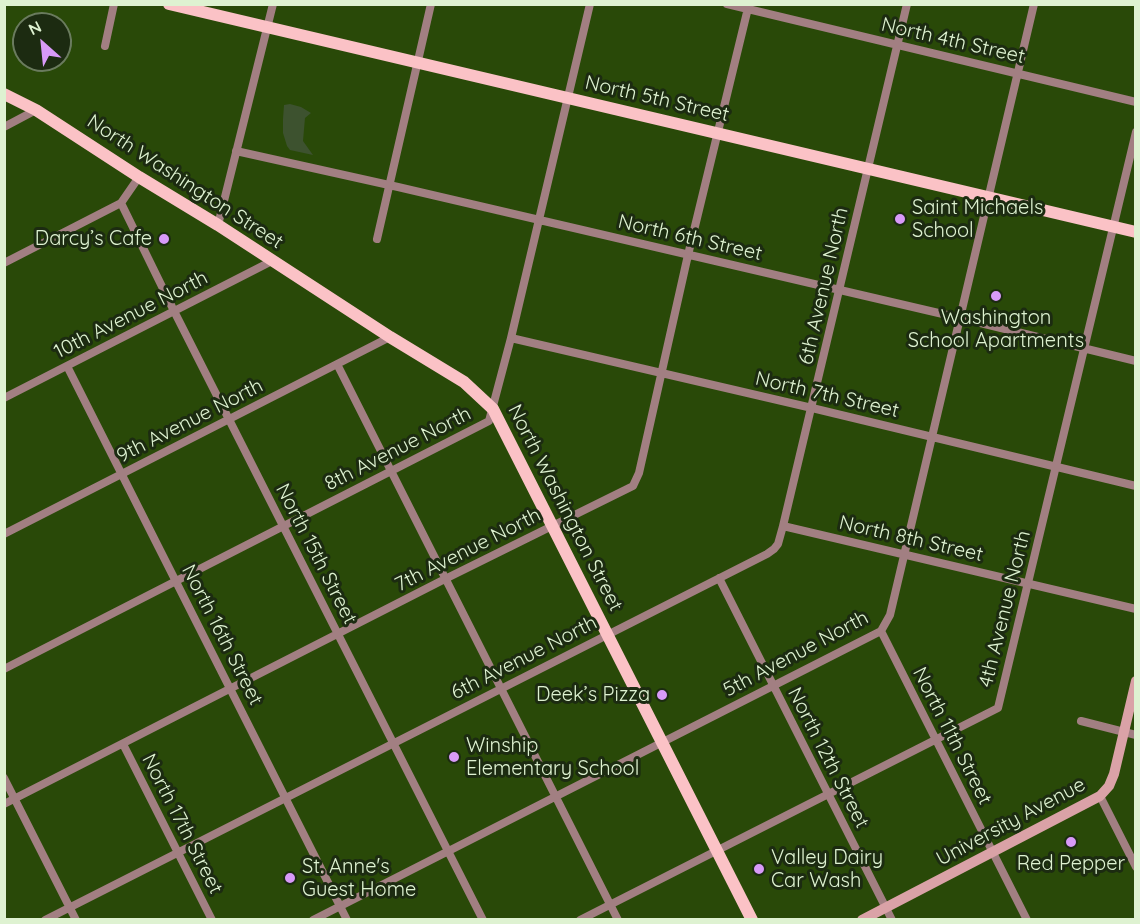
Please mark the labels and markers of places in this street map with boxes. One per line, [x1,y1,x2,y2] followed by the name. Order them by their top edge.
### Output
[912,196,1043,243] place label: Saint Michaels School
[893,212,907,226] marker: Saint Michaels School
[35,227,152,251] place label: Darcy’s Cafe
[157,232,171,246] marker: Darcy’s Cafe
[989,289,1003,303] marker: Washington School Apartments
[908,306,1084,353] place label: Washington School Apartments
[536,683,650,707] place label: Deek’s Pizza
[655,688,669,702] marker: Deek’s Pizza
[466,734,639,781] place label: Winship Elementary School
[447,750,461,764] marker: Winship Elementary School
[1064,835,1078,849] marker: Red Pepper
[771,846,883,893] place label: Valley Dairy Car Wash
[1017,852,1125,876] place label: Red Pepper
[302,855,416,902] place label: St. Anne's Guest Home
[752,862,766,876] marker: Valley Dairy Car Wash
[283,871,297,885] marker: St. Anne's Guest Home

